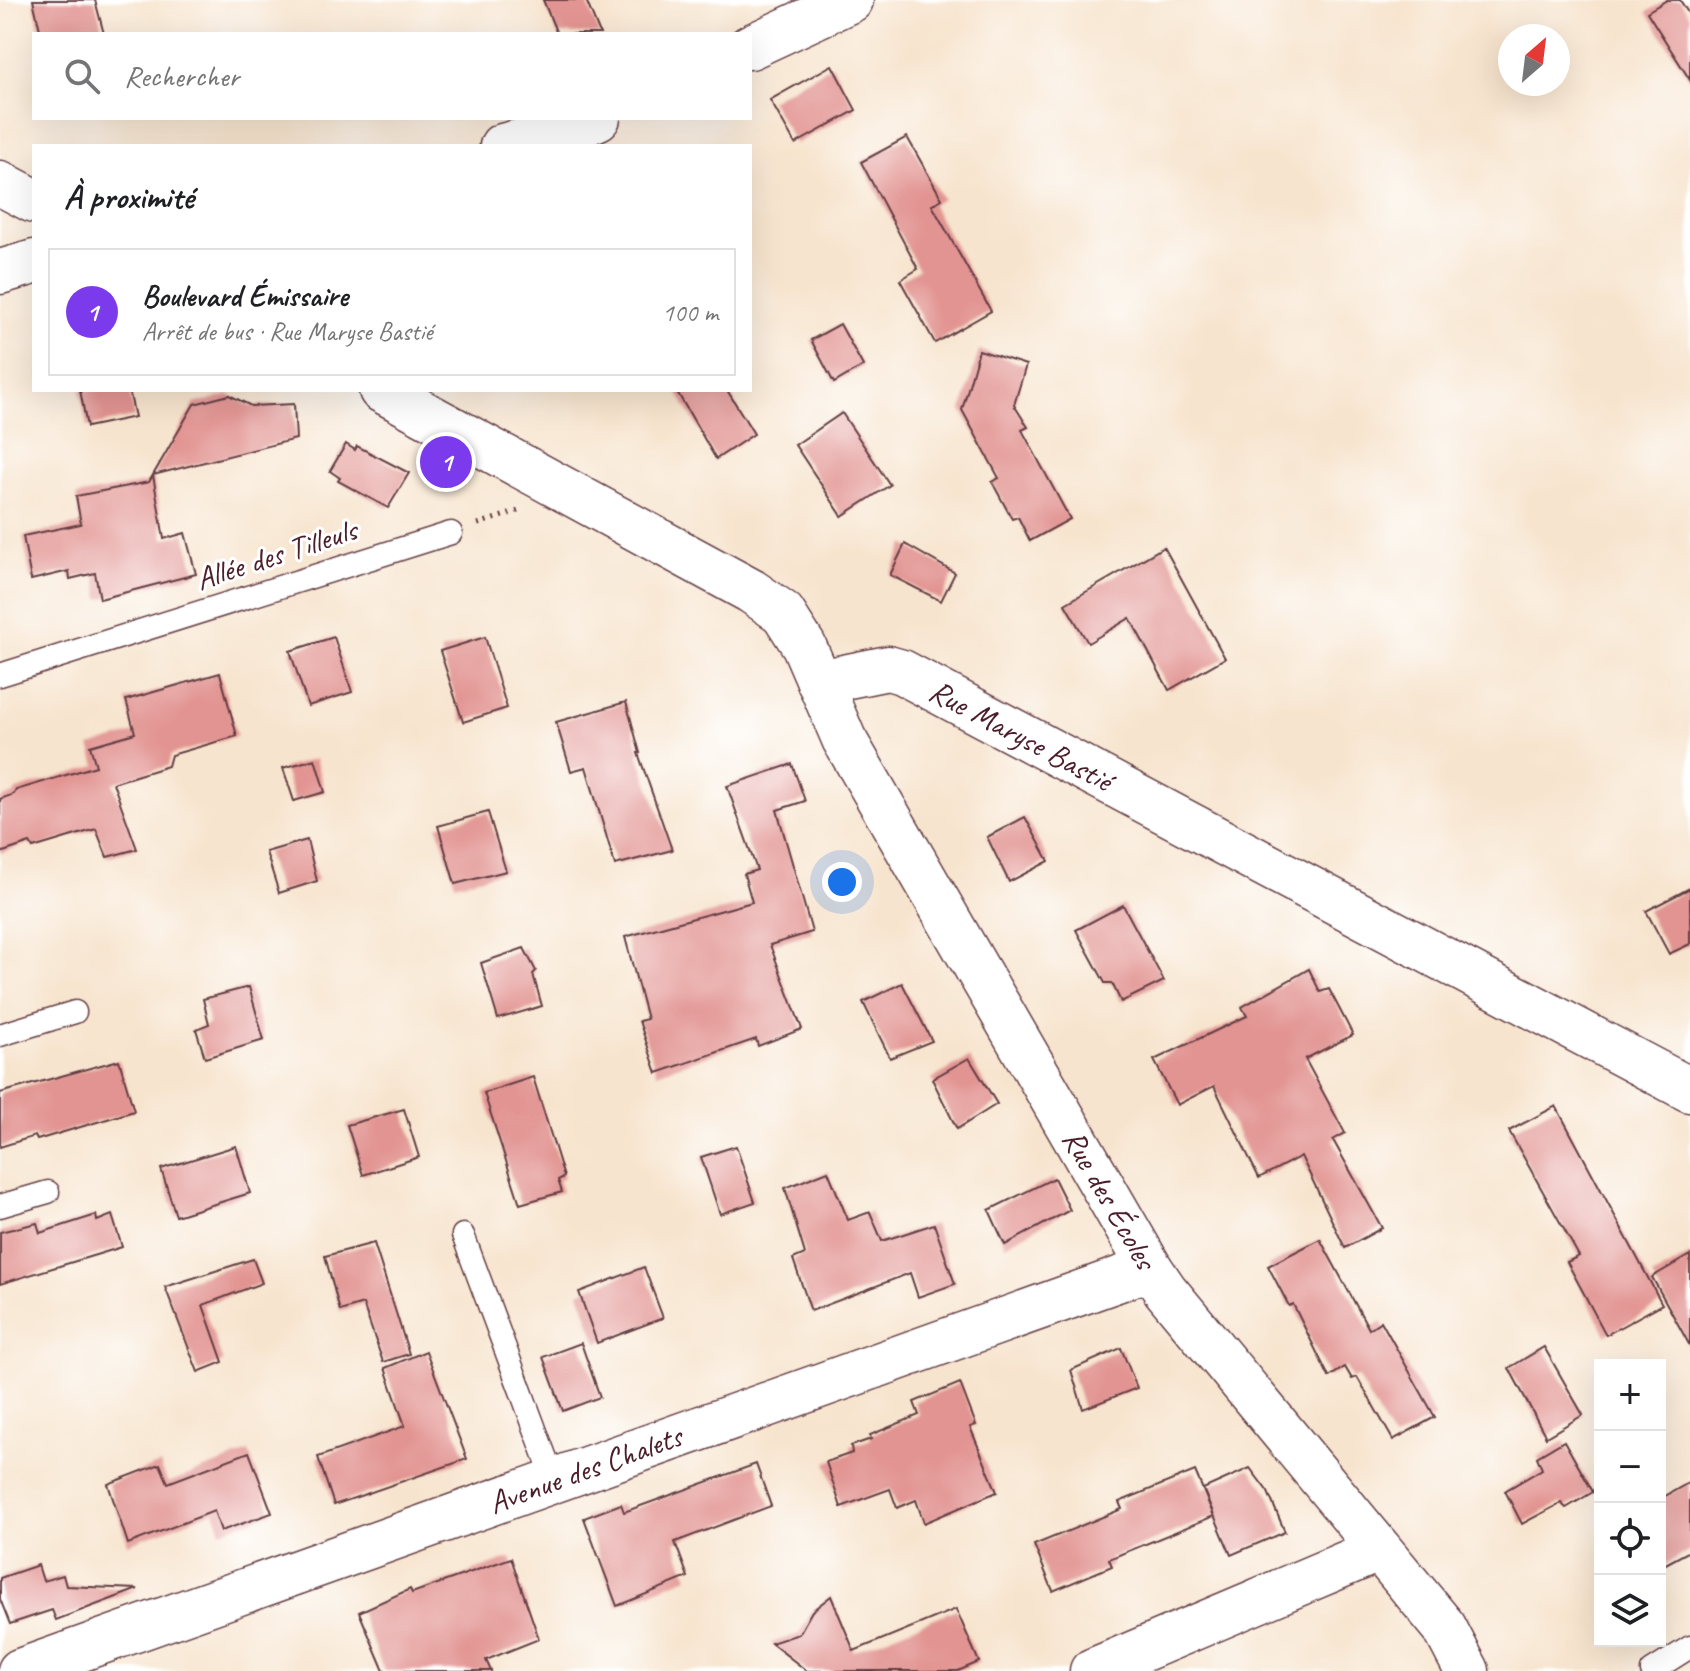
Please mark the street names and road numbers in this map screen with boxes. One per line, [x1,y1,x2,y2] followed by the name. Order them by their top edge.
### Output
[190,508,365,600] street label: Allée des Tilleuls
[922,670,1123,803] street label: Rue Maryse Bastié
[1053,1122,1168,1279] street label: Rue des Écoles
[483,1415,689,1523] street label: Avenue des Chalets

